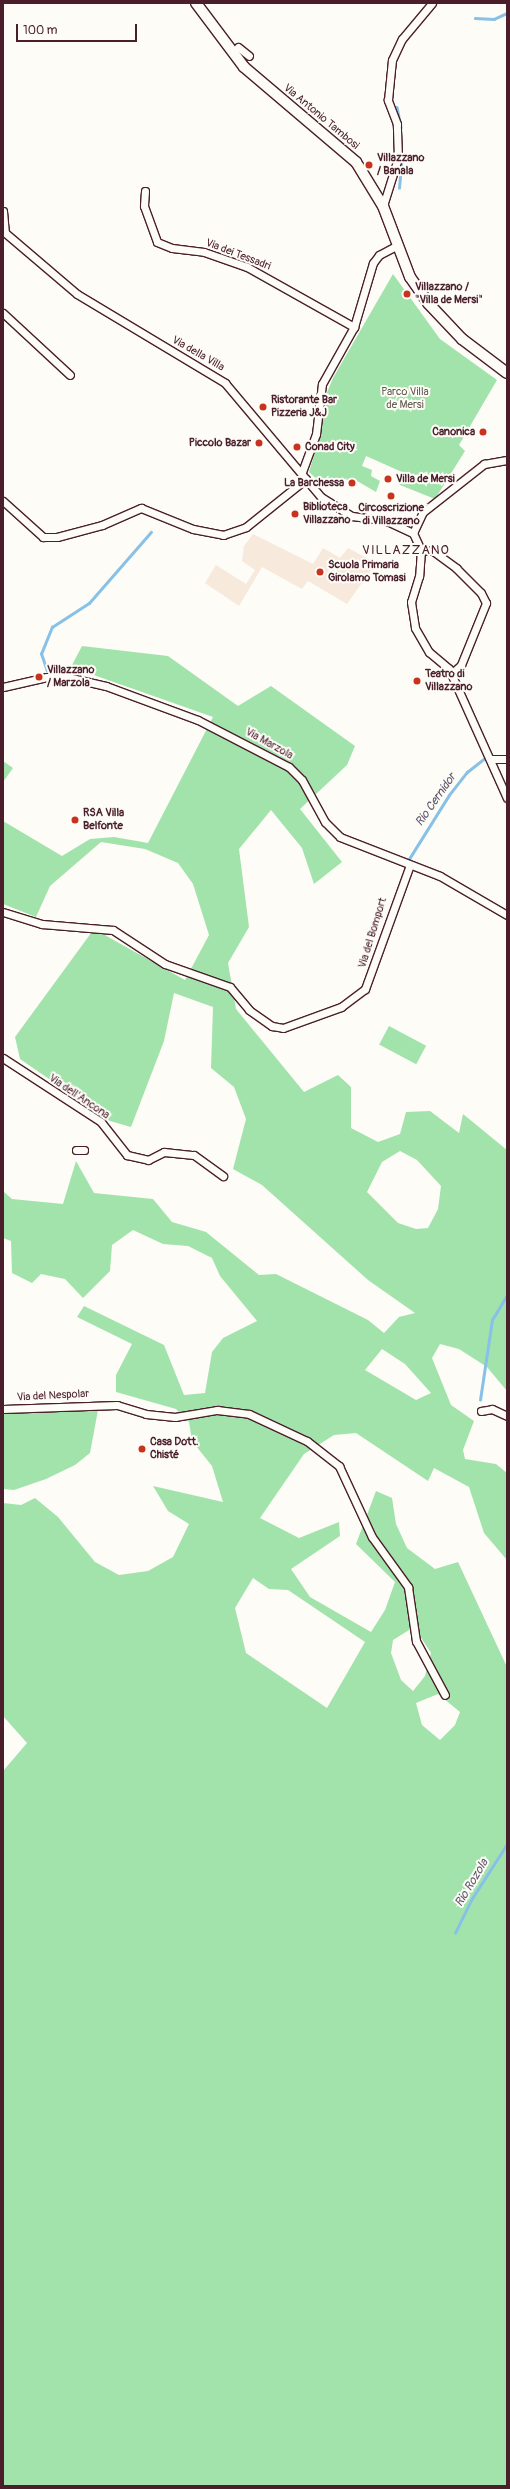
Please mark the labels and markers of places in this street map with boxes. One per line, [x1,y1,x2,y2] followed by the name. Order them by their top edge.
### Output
[377,152,424,178] place label: Villazzano / Banala
[364,160,374,170] marker: Villazzano / Banala
[415,281,483,307] place label: Villazzano / "Villa de Mersi"
[402,289,412,299] marker: Villazzano / "Villa de Mersi"
[271,394,337,420] place label: Ristorante Bar Pizzeria J&J
[258,402,268,412] marker: Ristorante Bar Pizzeria J&J
[432,425,475,439] place label: Canonica
[478,427,488,437] marker: Canonica
[189,436,251,450] place label: Piccolo Bazar
[254,438,264,448] marker: Piccolo Bazar
[305,440,355,454] place label: Conad City
[292,442,302,452] marker: Conad City
[396,472,455,486] place label: Villa de Mersi
[383,474,393,484] marker: Villa de Mersi
[284,476,344,490] place label: La Barchessa
[347,478,357,488] marker: La Barchessa
[386,491,396,501] marker: Circoscrizione di Villazzano
[303,501,350,527] place label: Biblioteca Villazzano
[358,502,424,528] place label: Circoscrizione di Villazzano
[290,509,300,519] marker: Biblioteca Villazzano
[328,559,406,585] place label: Scuola Primaria Girolamo Tomasi
[315,567,325,577] marker: Scuola Primaria Girolamo Tomasi
[47,664,94,690] place label: Villazzano / Marzola
[425,668,472,694] place label: Teatro di Villazzano
[34,672,44,682] marker: Villazzano / Marzola
[412,676,422,686] marker: Teatro di Villazzano
[83,807,124,833] place label: RSA Villa Belfonte
[70,815,80,825] marker: RSA Villa Belfonte
[150,1436,198,1462] place label: Casa Dott. Chisté
[137,1444,147,1454] marker: Casa Dott. Chisté

